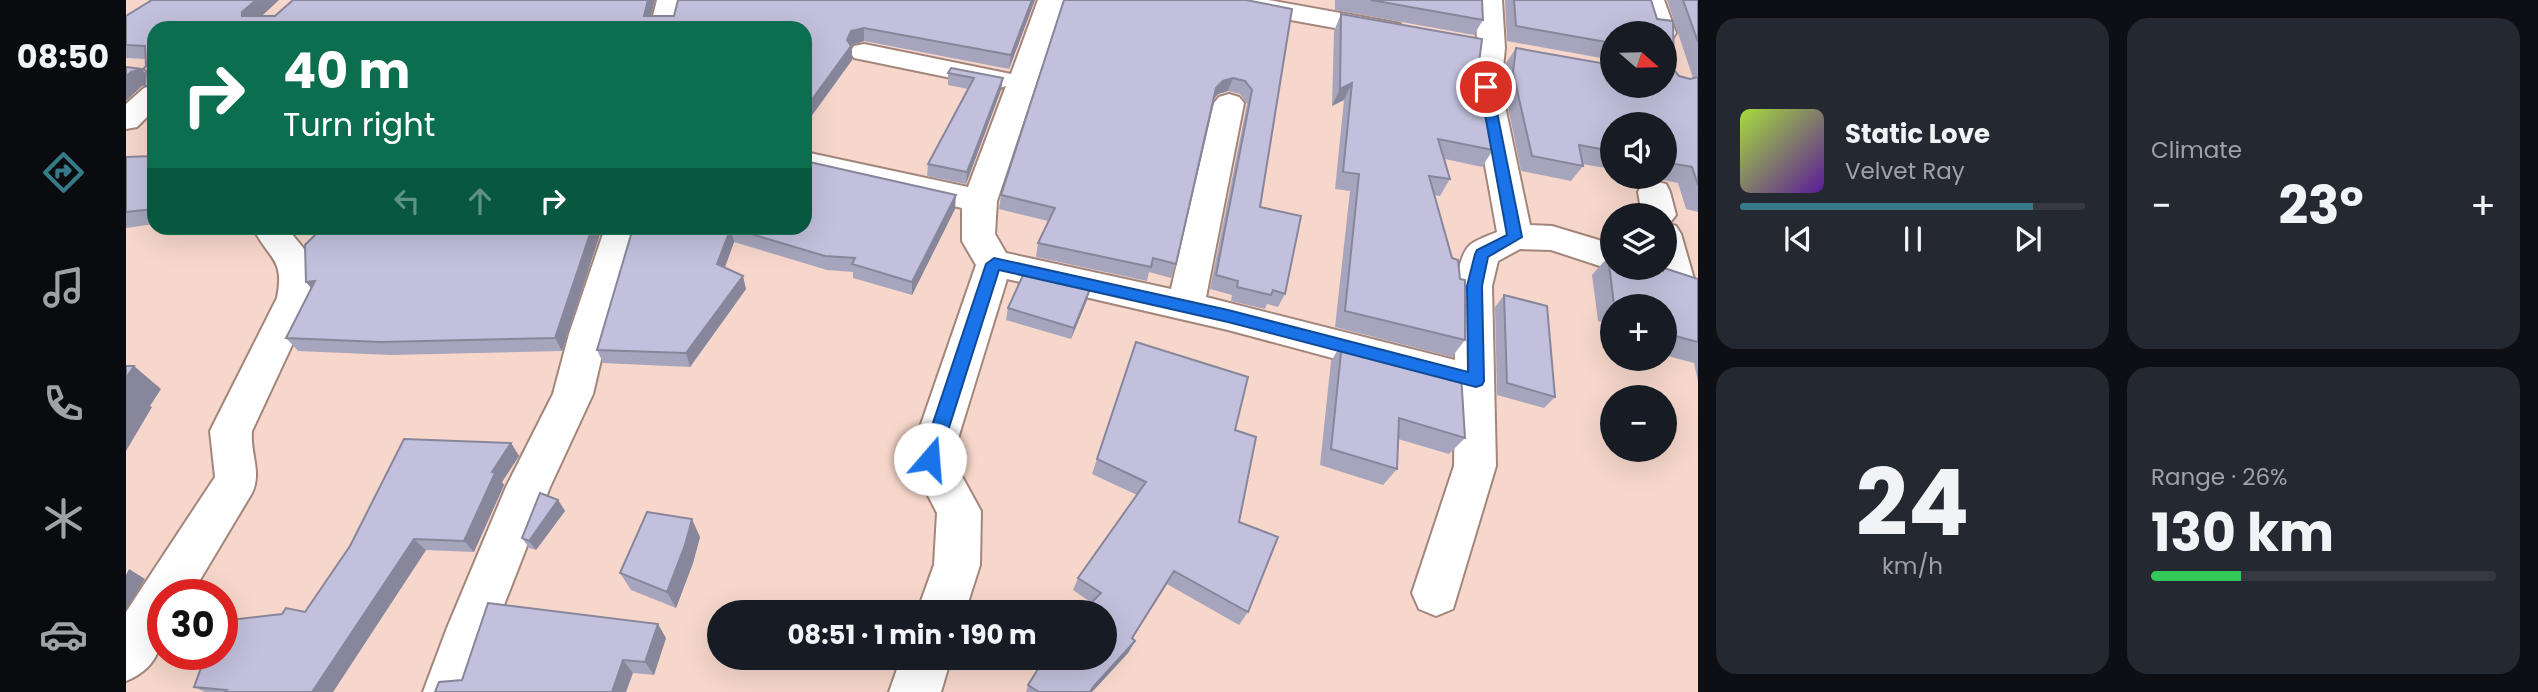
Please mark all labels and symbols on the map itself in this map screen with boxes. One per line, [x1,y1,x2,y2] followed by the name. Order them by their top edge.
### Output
[1600,21,1676,98] north arrow
[1456,57,1516,117] pin
[893,422,967,496] position arrow
[147,579,238,670] speed limit sign: 30

